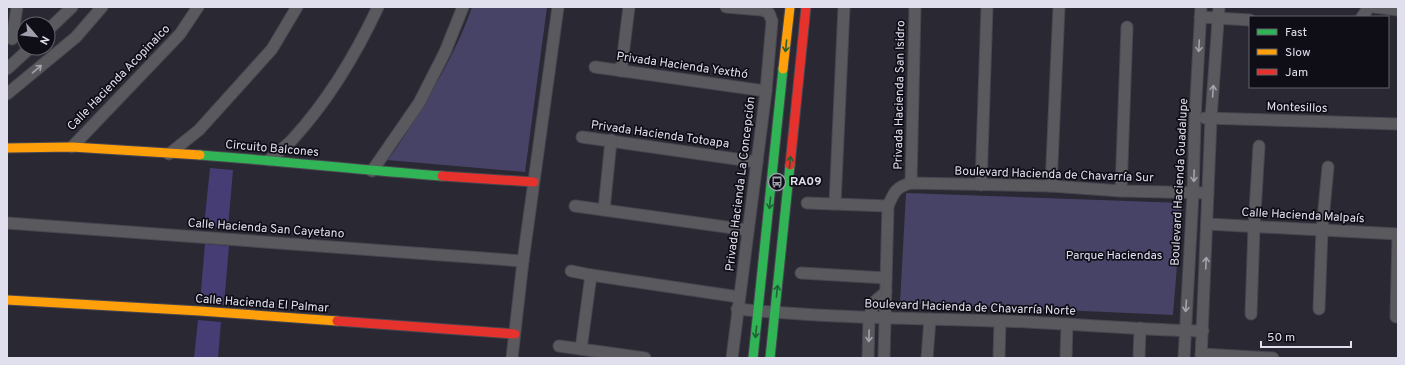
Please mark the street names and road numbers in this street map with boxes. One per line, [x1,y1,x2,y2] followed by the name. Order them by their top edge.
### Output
[891,20,909,170] street label: Privada Hacienda San Isidro
[64,21,174,135] street label: Calle Hacienda Acopinalco
[615,49,749,83] street label: Privada Hacienda Yexthó
[722,96,760,272] street label: Privada Hacienda La Concepción
[1168,98,1192,266] street label: Boulevard Hacienda Guadalupe
[1266,99,1328,117] street label: Montesillos
[590,117,730,153] street label: Privada Hacienda Totoapa
[225,137,319,161] street label: Circuito Balcones
[954,164,1154,186] street label: Boulevard Hacienda de Chavarría Sur
[1241,205,1365,227] street label: Calle Hacienda Malpaís
[187,216,345,242] street label: Calle Hacienda San Cayetano
[195,291,330,317] street label: Calle Hacienda El Palmar
[864,296,1076,320] street label: Boulevard Hacienda de Chavarría Norte

